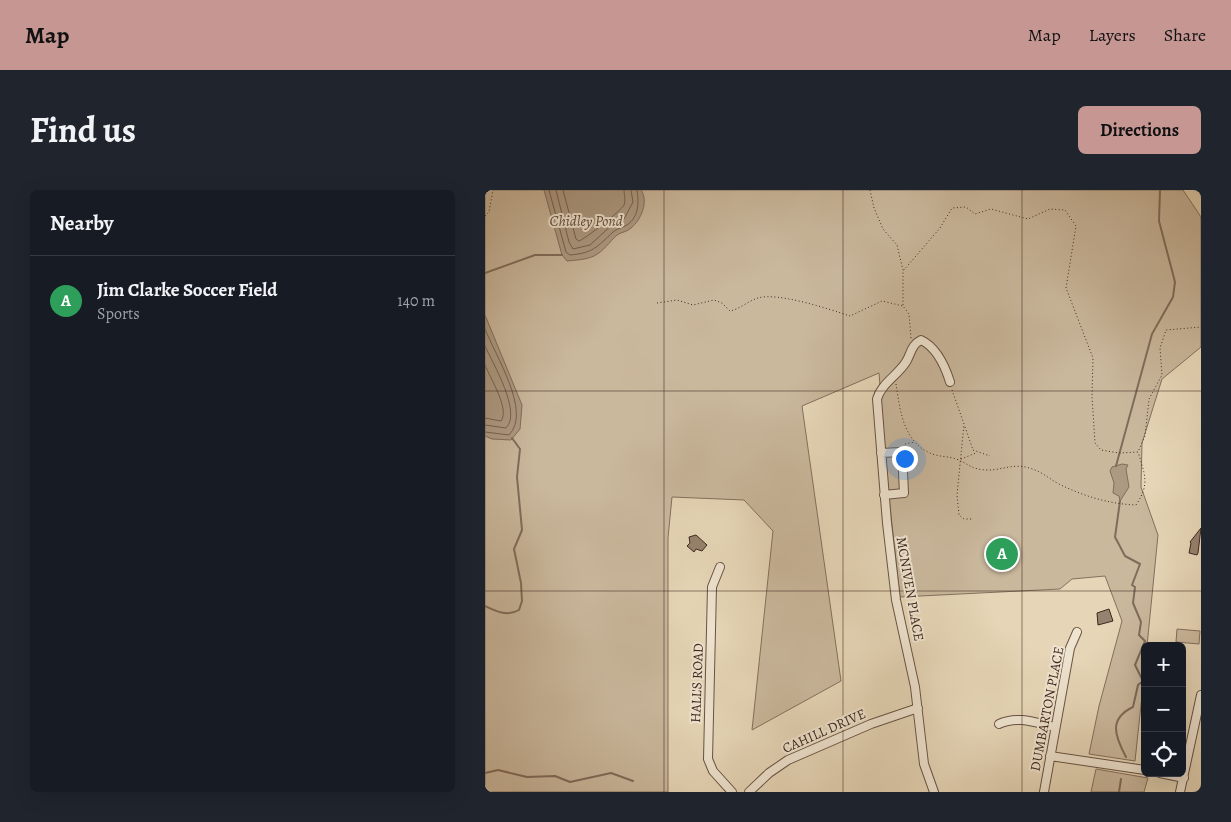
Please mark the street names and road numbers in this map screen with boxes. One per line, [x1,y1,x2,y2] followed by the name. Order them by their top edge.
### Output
[891,535,929,643] street label: MCNIVEN PLACE
[686,643,708,723] street label: HALL'S ROAD
[1026,645,1068,773] street label: DUMBARTON PLACE
[779,704,869,758] street label: CAHILL DRIVE

